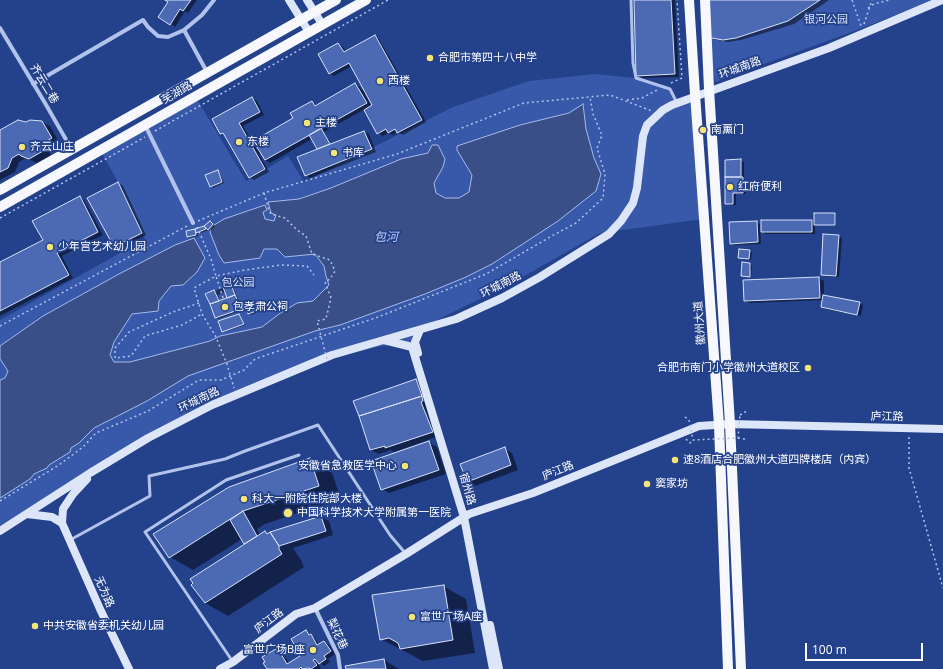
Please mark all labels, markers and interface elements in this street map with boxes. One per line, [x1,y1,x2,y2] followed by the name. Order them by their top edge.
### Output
[804,13,848,27] park label: 银河公园
[438,51,537,65] place label: 合肥市第四十八中学
[425,53,435,63] marker: 合肥市第四十八中学
[717,54,763,82] street label: 环城南路
[27,62,61,106] street label: 齐云二巷
[388,74,410,88] place label: 西楼
[375,76,385,86] marker: 西楼
[159,79,195,107] street label: 芜湖路
[315,116,337,130] place label: 主楼
[302,118,312,128] marker: 主楼
[711,123,744,137] place label: 南薰门
[698,125,708,135] marker: 南薰门
[247,135,269,149] place label: 东楼
[234,137,244,147] marker: 东楼
[30,140,74,154] place label: 齐云山庄
[17,142,27,152] marker: 齐云山庄
[342,146,364,160] place label: 书库
[329,148,339,158] marker: 书库
[738,180,782,194] place label: 红府便利
[725,182,735,192] marker: 红府便利
[374,231,398,245] water label: 包河
[58,240,146,254] place label: 少年宫艺术幼儿园
[45,242,55,252] marker: 少年宫艺术幼儿园
[478,269,524,301] street label: 环城南路
[222,276,254,290] park label: 包公园
[233,300,288,314] place label: 包孝肃公祠
[692,301,708,345] street label: 徽州大道
[220,302,230,312] marker: 包孝肃公祠
[657,361,800,375] place label: 合肥市南门小学徽州大道校区
[803,363,813,373] marker: 合肥市南门小学徽州大道校区
[176,385,222,415] street label: 环城南路
[870,410,904,424] street label: 庐江路
[683,453,876,467] place label: 速8酒店合肥徽州大道四牌楼店（内宾）
[670,455,680,465] marker: 速8酒店合肥徽州大道四牌楼店（内宾）
[298,459,397,473] place label: 安徽省急救医学中心
[540,459,576,483] street label: 庐江路
[400,461,410,471] marker: 安徽省急救医学中心
[456,471,478,507] street label: 宿州路
[655,477,688,491] place label: 窦家坊
[642,479,652,489] marker: 窦家坊
[252,492,362,506] place label: 科大一附院住院部大楼
[239,494,249,504] marker: 科大一附院住院部大楼
[297,506,451,520] place label: 中国科学技术大学附属第一医院
[282,507,294,519] marker: 中国科学技术大学附属第一医院
[91,574,117,610] street label: 无为路
[252,606,286,636] street label: 庐江路
[420,610,482,624] place label: 富世广场A座
[407,612,417,622] marker: 富世广场A座
[324,616,350,652] street label: 梨花巷
[43,619,164,633] place label: 中共安徽省委机关幼儿园
[30,621,40,631] marker: 中共安徽省委机关幼儿园
[807,635,925,661] scale bar
[812,641,847,658] text: 100 m
[243,643,305,657] place label: 富世广场B座
[308,645,318,655] marker: 富世广场B座

